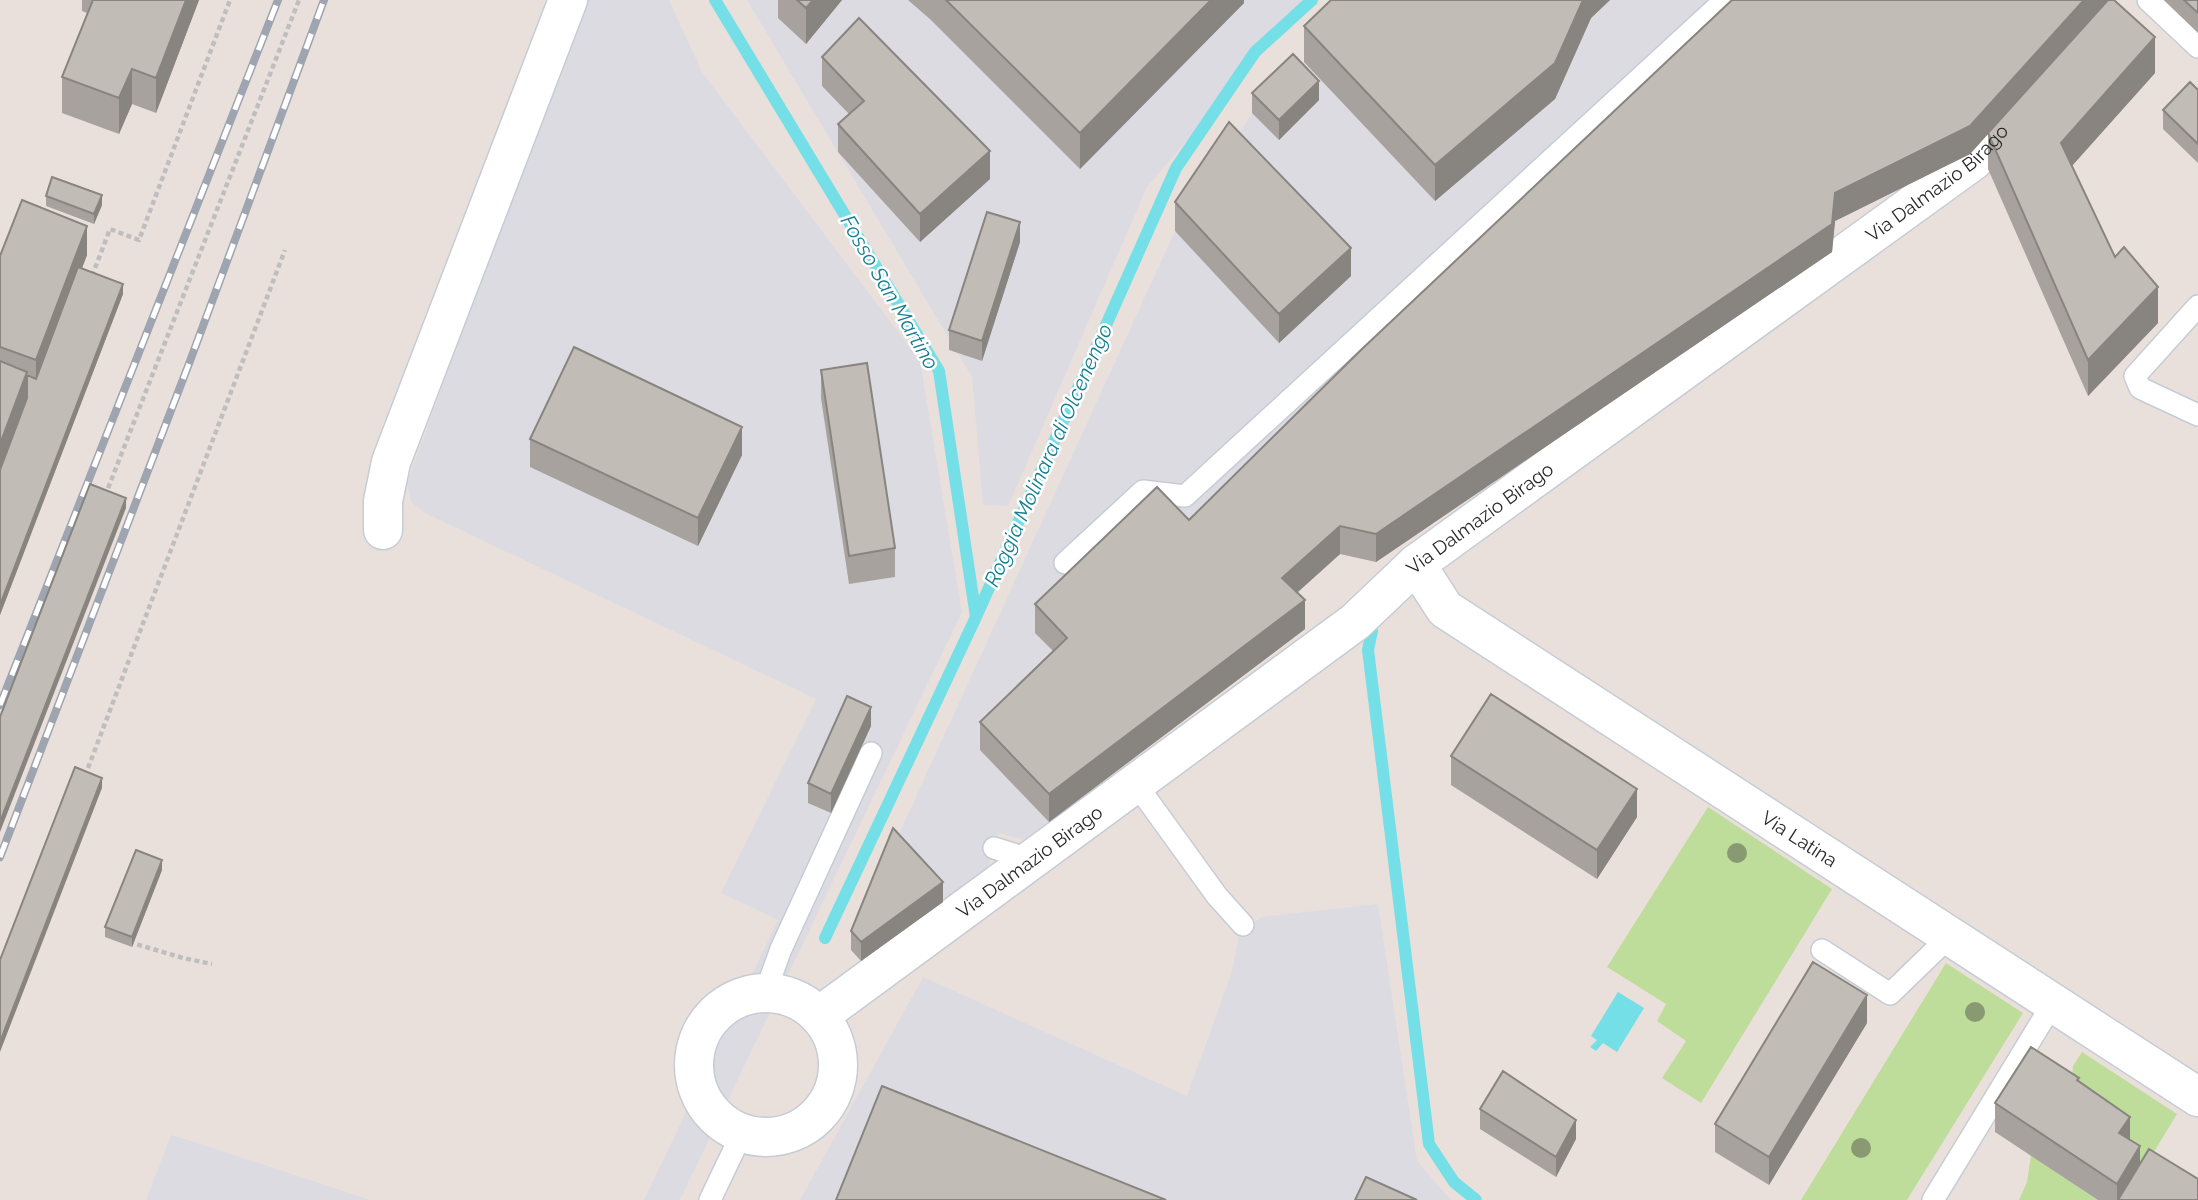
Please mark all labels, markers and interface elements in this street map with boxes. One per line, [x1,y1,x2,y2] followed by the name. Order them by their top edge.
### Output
[1861,120,2012,246] street label: Via Dalmazio Birago
[836,210,944,374] water label: Fosso San Martino
[979,320,1117,590] water label: Roggia Molinara di Olcenengo
[1402,458,1557,578] street label: Via Dalmazio Birago
[952,801,1107,922] street label: Via Dalmazio Birago
[1758,806,1841,871] street label: Via Latina

